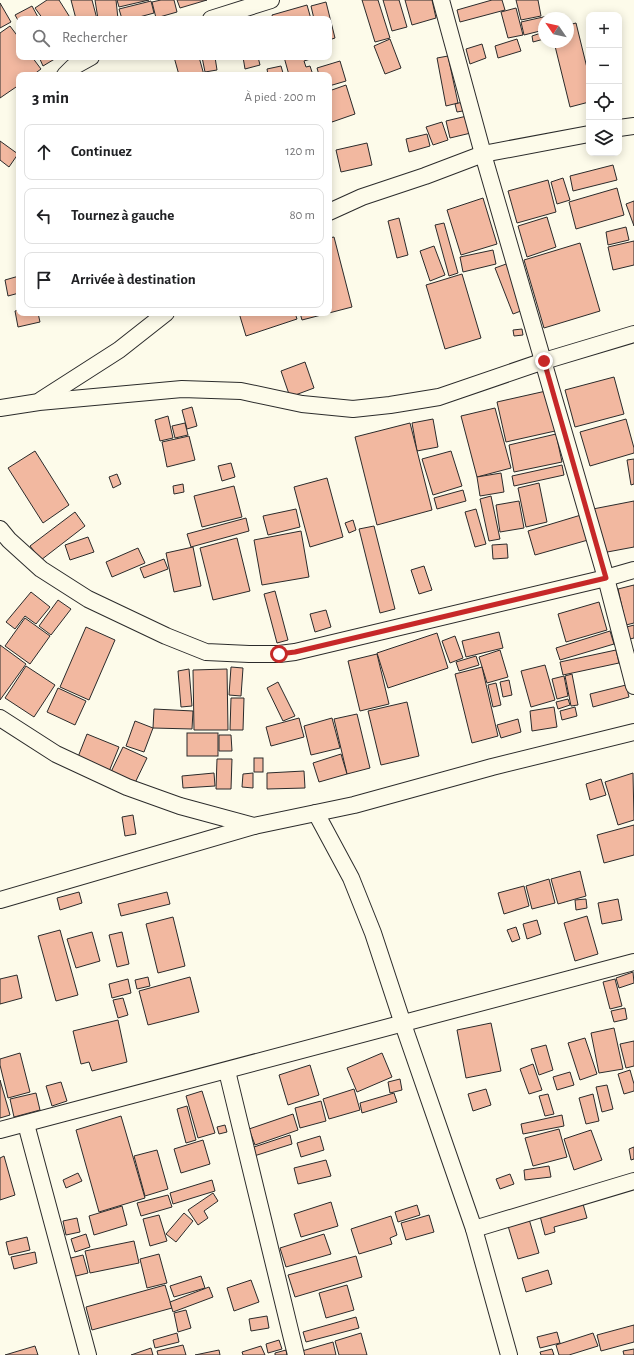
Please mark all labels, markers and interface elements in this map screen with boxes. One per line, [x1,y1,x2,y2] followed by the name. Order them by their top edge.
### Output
[538,12,574,48] north arrow
[586,12,622,156] map controls
[586,12,622,48] button: +
[16,16,332,60] search box
[30,27,52,49] icon: search
[62,30,127,45] text: Rechercher
[586,48,622,84] button: −
[586,84,622,120] button: locate
[32,89,69,106] text: 3 min
[244,91,316,104] text: À pied · 200 m
[586,120,622,156] button: layers
[33,141,55,163] icon: ahead
[71,144,132,159] text: Continuez
[285,145,315,158] text: 120 m
[33,205,55,227] icon: left
[71,208,174,223] text: Tournez à gauche
[289,209,315,222] text: 80 m
[33,269,55,291] icon: arrive
[71,272,196,287] text: Arrivée à destination
[535,352,553,370] route end
[270,645,288,663] route start

